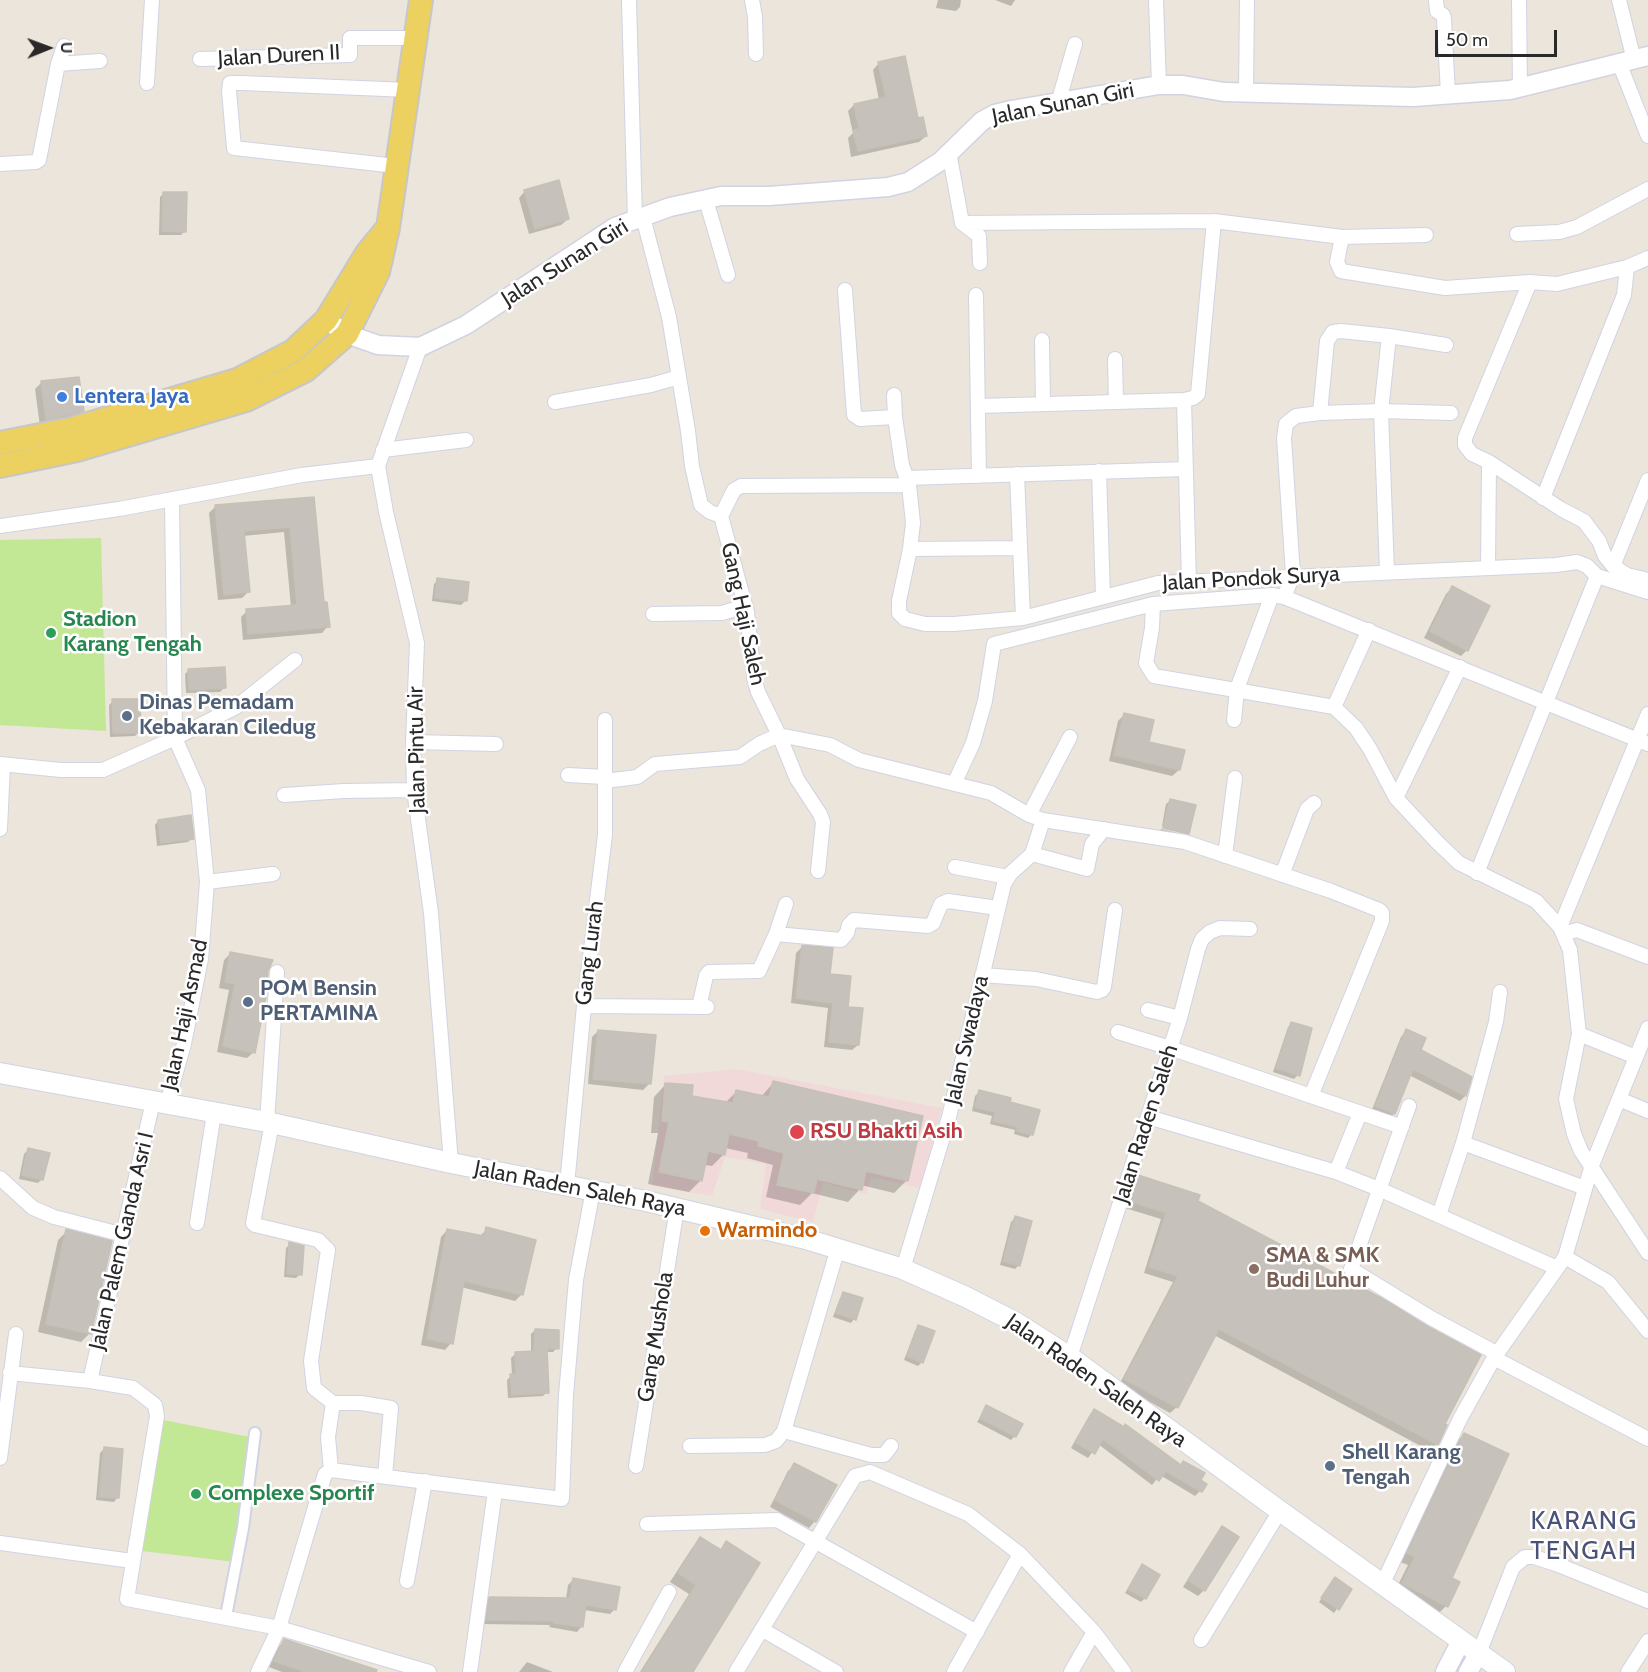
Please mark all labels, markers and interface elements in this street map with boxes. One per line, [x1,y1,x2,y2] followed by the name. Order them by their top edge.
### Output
[18,18,78,78] north arrow
[1438,18,1560,56] scale bar
[1446,29,1488,51] text: 50 m
[217,40,341,72] street label: Jalan Duren II
[57,42,76,54] text: U
[990,77,1136,131] street label: Jalan Sunan Giri
[497,214,633,312] street label: Jalan Sunan Giri
[74,384,189,410] place label: Lentera Jaya
[55,390,69,404] marker: Lentera Jaya
[715,540,771,688] street label: Gang Haji Saleh
[1162,561,1340,597] street label: Jalan Pondok Surya
[63,607,202,658] place label: Stadion Karang Tengah
[44,626,58,640] marker: Stadion Karang Tengah
[403,686,431,814] street label: Jalan Pintu Air
[139,690,315,742] place label: Dinas Pemadam Kebakaran Ciledug
[120,709,134,723] marker: Dinas Pemadam Kebakaran Ciledug
[570,899,610,1007] street label: Gang Lurah
[156,937,214,1093] street label: Jalan Haji Asmad
[939,973,995,1107] street label: Jalan Swadaya
[260,976,378,1028] place label: POM Bensin PERTAMINA
[241,995,255,1009] marker: POM Bensin PERTAMINA
[1108,1041,1184,1207] street label: Jalan Raden Saleh
[810,1119,963,1145] place label: RSU Bhakti Asih
[788,1123,806,1141] marker: RSU Bhakti Asih
[84,1130,160,1352] street label: Jalan Palem Ganda Asri I
[472,1156,688,1222] street label: Jalan Raden Saleh Raya
[717,1218,817,1244] place label: Warmindo
[698,1224,712,1238] marker: Warmindo
[1266,1243,1379,1294] place label: SMA & SMK Budi Luhur
[1247,1262,1261,1276] marker: SMA & SMK Budi Luhur
[633,1270,679,1404] street label: Gang Mushola
[1000,1309,1192,1453] street label: Jalan Raden Saleh Raya
[1342,1440,1460,1492] place label: Shell Karang Tengah
[1323,1459,1337,1473] marker: Shell Karang Tengah
[208,1481,374,1507] place label: Complexe Sportif
[189,1487,203,1501] marker: Complexe Sportif
[1530,1505,1638,1566] district label: KARANG TENGAH

